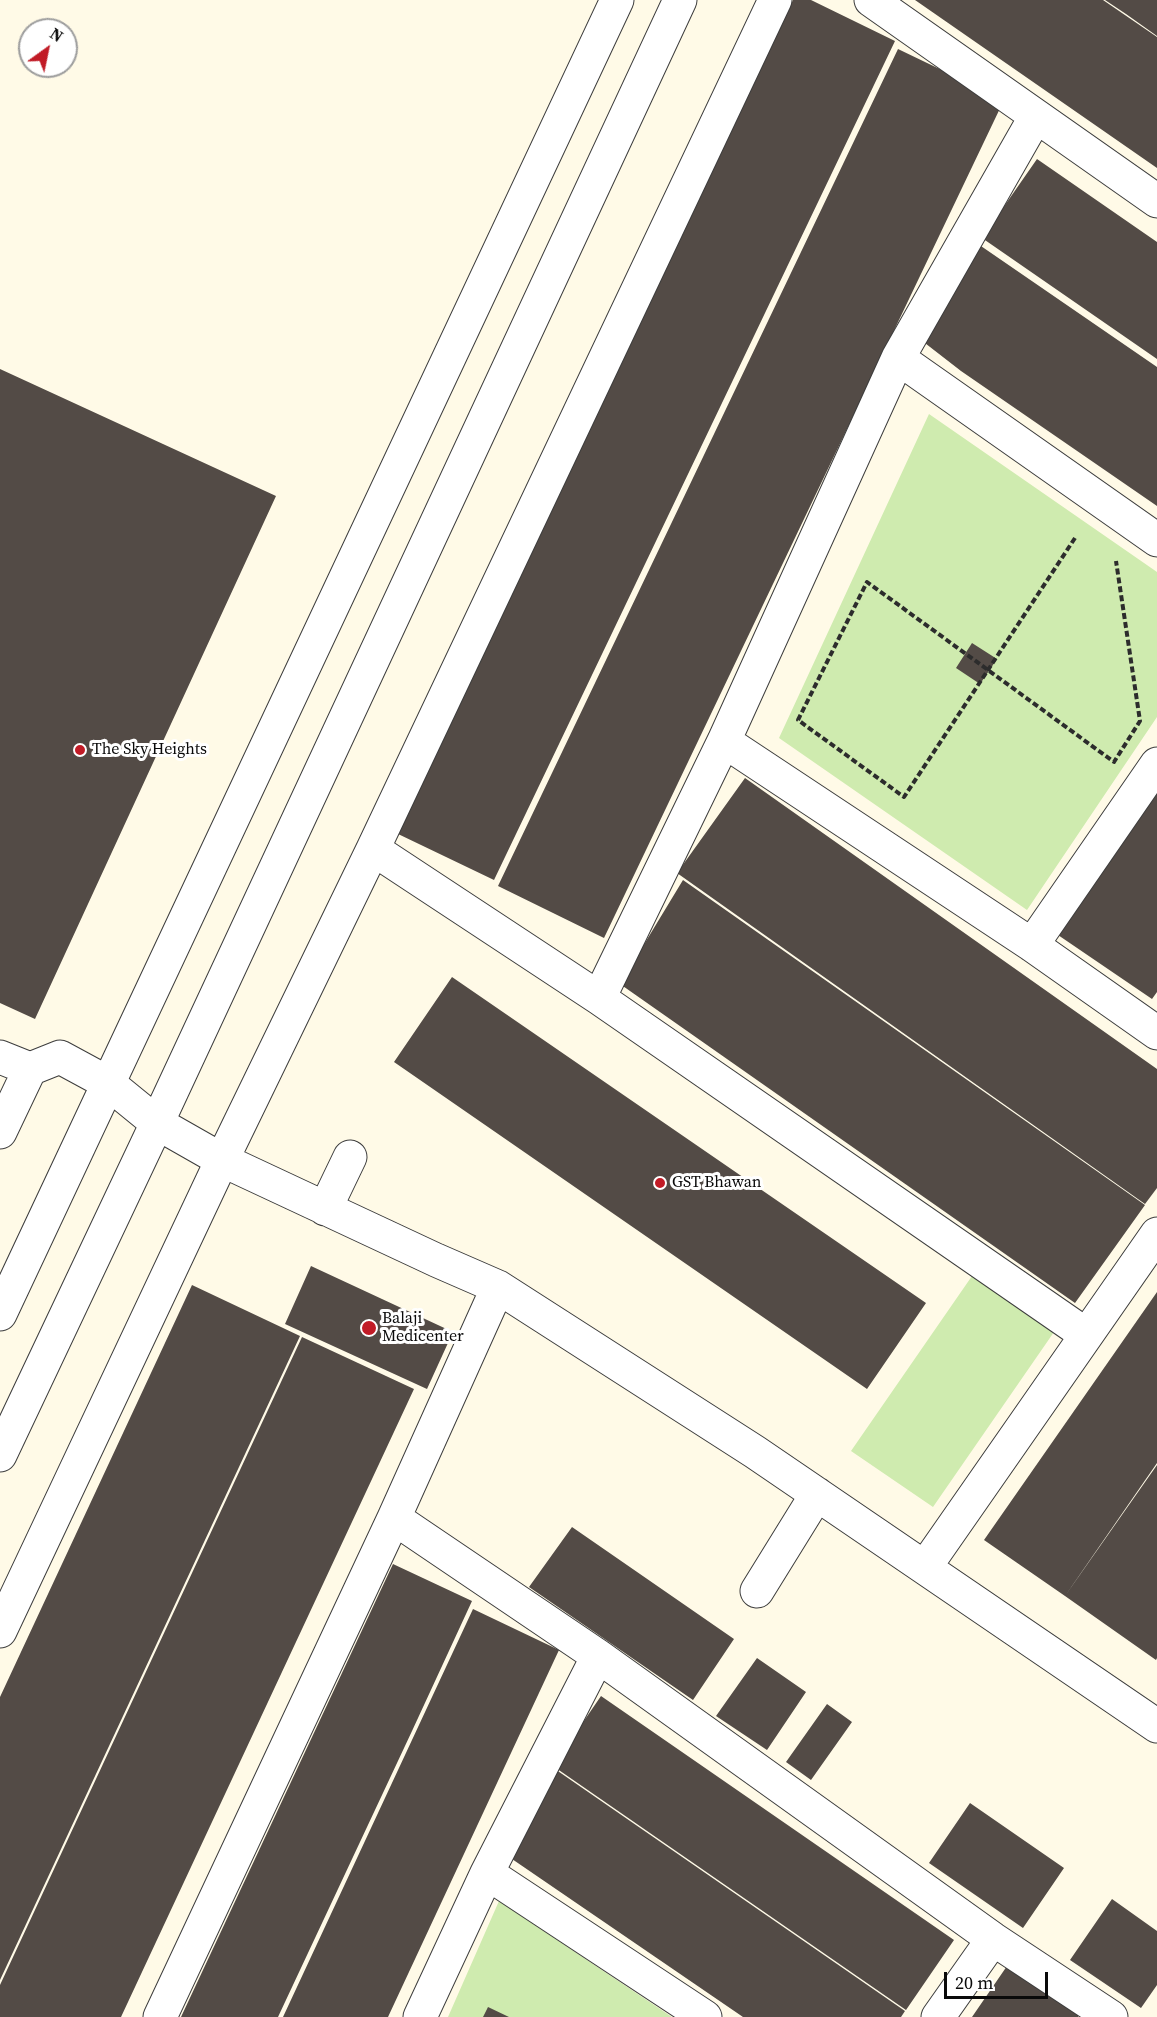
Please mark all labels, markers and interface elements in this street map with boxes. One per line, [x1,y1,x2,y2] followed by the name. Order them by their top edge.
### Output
[18,18,78,78] north arrow
[46,22,68,47] text: N
[92,740,207,760] place label: The Sky Heights
[73,743,87,757] marker: The Sky Heights
[672,1173,761,1193] place label: GST Bhawan
[653,1176,667,1190] marker: GST Bhawan
[382,1309,464,1347] place label: Balaji Medicenter
[360,1319,378,1337] marker: Balaji Medicenter
[947,1960,1050,1998] scale bar
[955,1970,993,1995] text: 20 m

